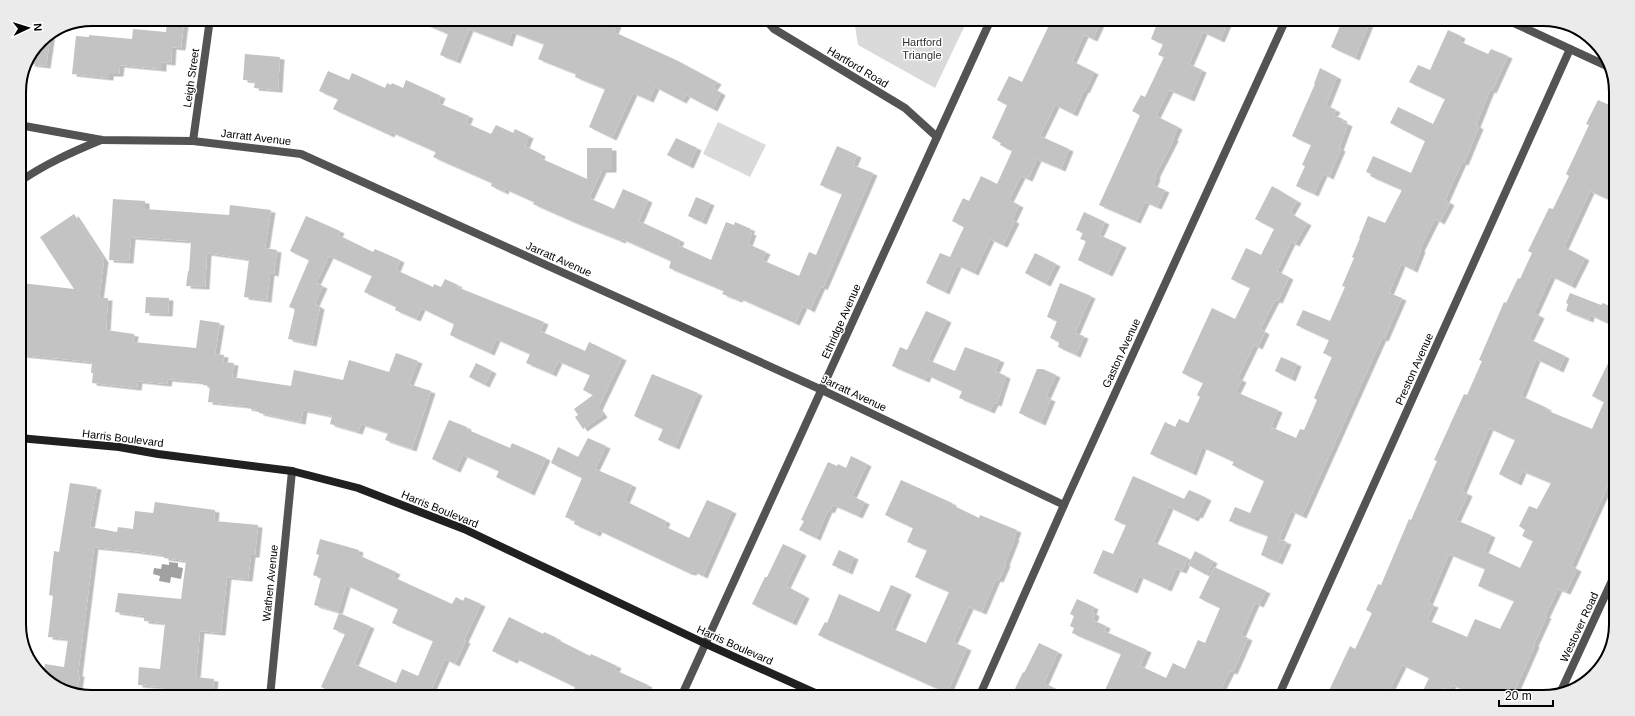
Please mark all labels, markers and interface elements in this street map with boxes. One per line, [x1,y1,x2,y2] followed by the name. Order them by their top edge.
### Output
[8,8,48,48] north arrow
[32,23,44,32] text: N
[902,36,942,61] park label: Hartford Triangle
[825,44,891,90] street label: Hartford Road
[181,48,201,108] street label: Leigh Street
[220,127,292,147] street label: Jarratt Avenue
[524,239,594,279] street label: Jarratt Avenue
[819,282,863,360] street label: Ethridge Avenue
[1100,316,1142,390] street label: Gaston Avenue
[1393,331,1435,407] street label: Preston Avenue
[819,373,889,413] street label: Jarratt Avenue
[82,427,164,449] street label: Harris Boulevard
[400,488,480,530] street label: Harris Boulevard
[260,544,280,622] street label: Wathen Avenue
[1558,590,1600,664] street label: Westover Road
[695,623,775,667] street label: Harris Boulevard
[1499,682,1553,708] scale bar
[1505,689,1532,703] text: 20 m

